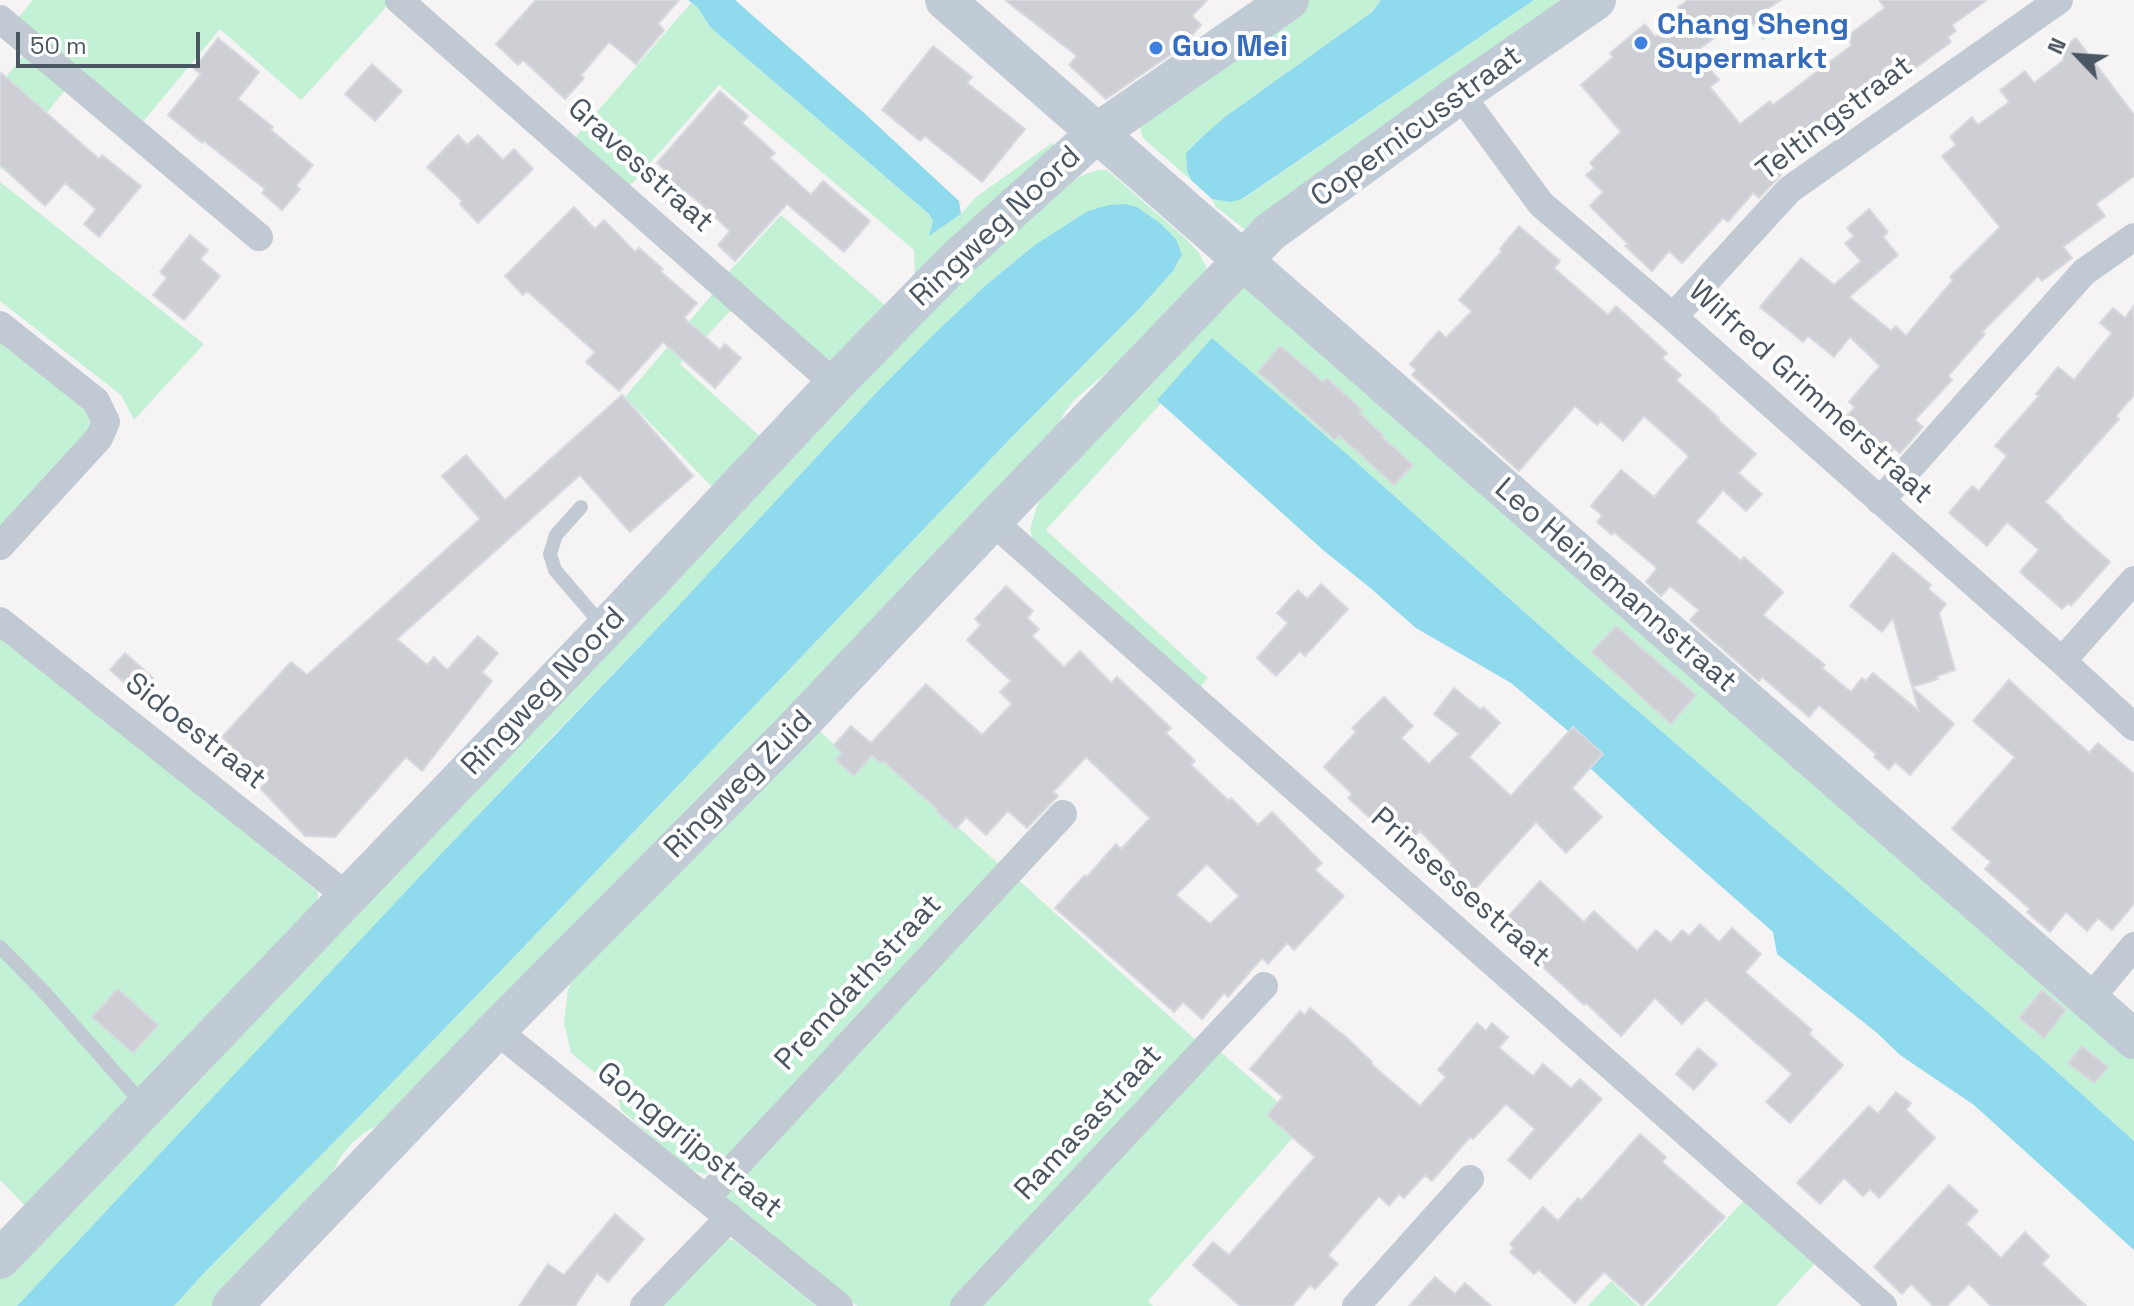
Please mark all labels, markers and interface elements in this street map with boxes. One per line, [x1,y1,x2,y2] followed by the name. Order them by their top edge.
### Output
[1657,8,1849,78] place label: Chang Sheng Supermarkt
[20,16,204,66] scale bar
[2038,16,2118,96] north arrow
[30,30,87,61] text: 50 m
[1172,30,1288,66] place label: Guo Mei
[2040,33,2072,58] text: N
[1632,34,1650,52] marker: Chang Sheng Supermarkt
[1147,39,1165,57] marker: Guo Mei
[1305,39,1529,215] street label: Copernicusstraat
[1750,49,1920,189] street label: Teltingstraat
[560,91,720,241] street label: Gravesstraat
[903,139,1089,315] street label: Ringweg Noord
[1681,274,1939,512] street label: Wilfred Grimmerstraat
[1487,471,1743,701] street label: Leo Heinemannstraat
[455,601,633,783] street label: Ringweg Noord
[117,666,273,798] street label: Sidoestraat
[657,703,821,867] street label: Ringweg Zuid
[1363,800,1557,976] street label: Prinsessestraat
[768,888,950,1078] street label: Premdathstraat
[1008,1038,1170,1208] street label: Ramasastraat
[589,1055,789,1227] street label: Gonggrijpstraat

